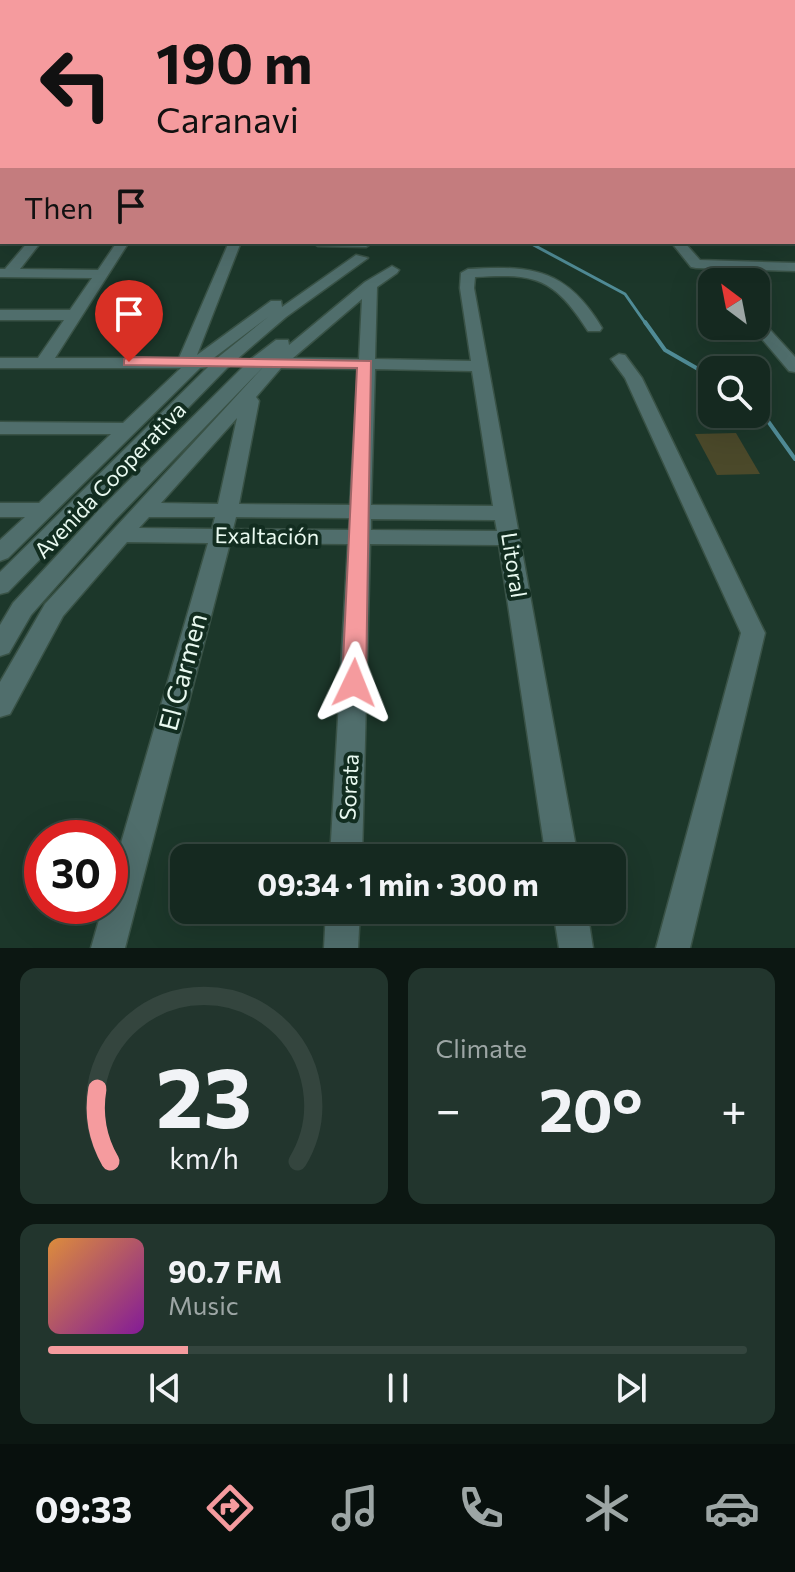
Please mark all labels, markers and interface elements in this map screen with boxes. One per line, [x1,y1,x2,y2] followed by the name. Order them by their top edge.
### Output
[156,27,313,96] text: 190 m
[24,32,128,136] icon: left
[156,96,299,140] text: Caranavi
[109,184,153,228] icon: arrive
[24,188,93,225] text: Then
[698,268,770,340] north arrow
[698,268,770,428] map controls
[95,280,163,362] pin
[107,292,151,336] icon: arrive
[698,356,770,428] button: search
[28,396,191,563] street label: Avenida Cooperativa
[214,521,320,550] street label: Exaltación
[496,530,533,600] street label: Litoral
[151,610,212,734] street label: El Carmen
[312,641,396,725] position arrow
[333,753,364,821] street label: Sorata
[24,820,128,924] speed limit sign: 30
[257,865,539,902] text: 09:34 · 1 min · 300 m
[436,1032,527,1063] text: Climate
[156,1043,252,1145] text: 23
[539,1071,643,1144] text: 20°
[436,1081,461,1135] text: −
[721,1081,747,1135] text: +
[169,1140,239,1175] text: km/h
[168,1252,282,1289] text: 90.7 FM
[168,1289,239,1320] text: Music
[143,1366,187,1410] icon: previous
[376,1366,420,1410] icon: pause
[609,1366,653,1410] icon: next
[202,1480,258,1536] icon: directions
[327,1480,383,1536] icon: music
[453,1480,509,1536] icon: phone
[579,1480,635,1536] icon: climate
[704,1480,760,1536] icon: car
[35,1486,132,1530] text: 09:33

